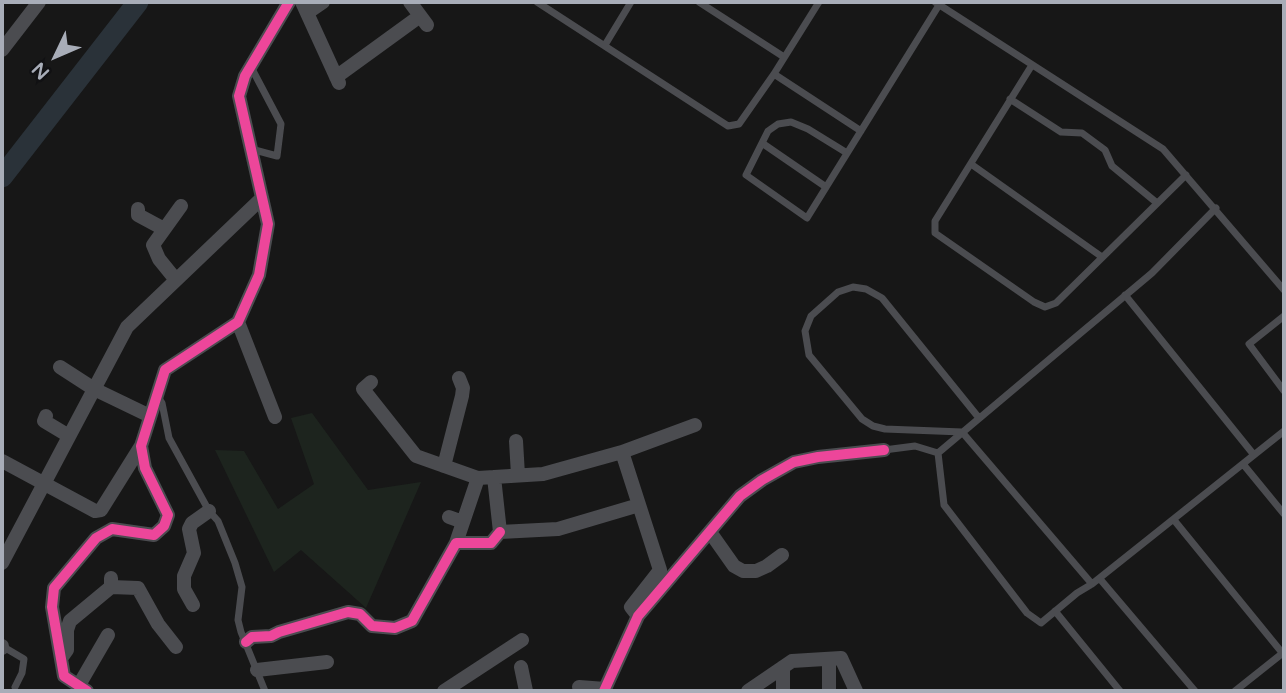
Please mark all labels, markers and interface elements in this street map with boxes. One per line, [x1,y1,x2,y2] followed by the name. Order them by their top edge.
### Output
[21,21,91,91] north arrow
[28,57,54,84] text: N

